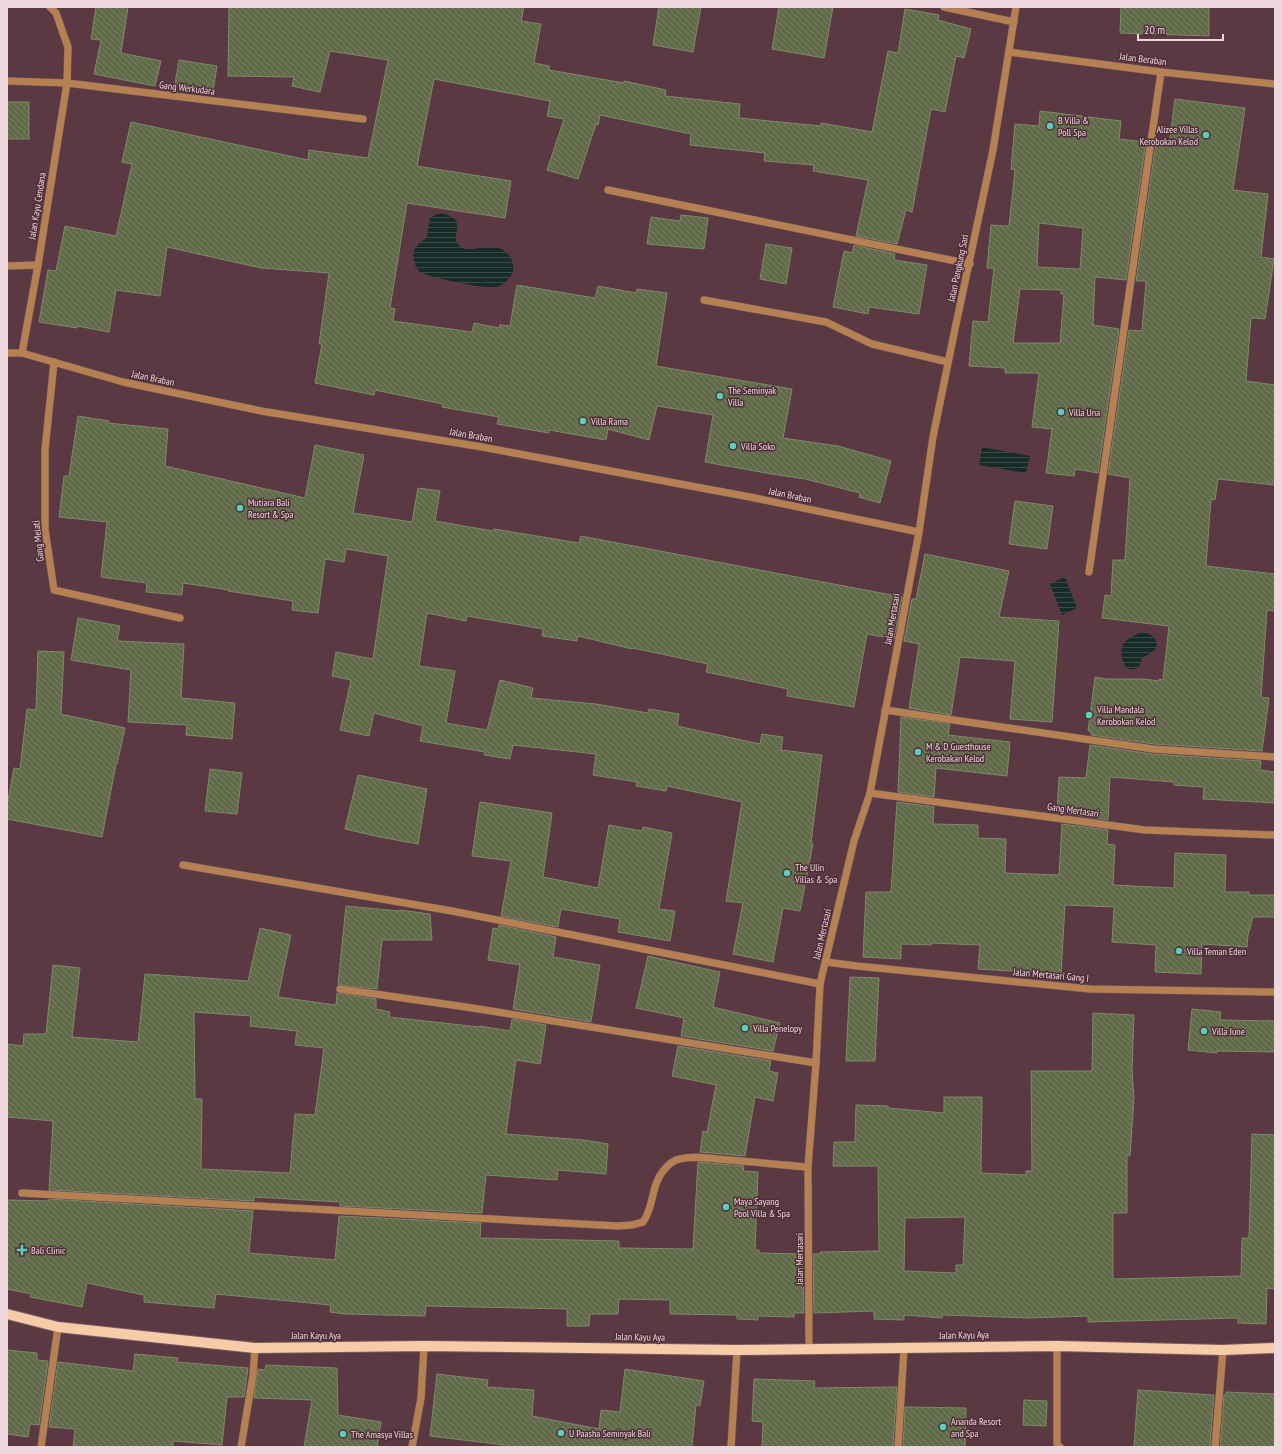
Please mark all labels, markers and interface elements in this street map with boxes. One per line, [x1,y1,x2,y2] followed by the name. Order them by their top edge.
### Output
[1138,16,1223,42] scale bar
[1144,22,1165,37] text: 20 m
[1118,50,1167,68] street label: Jalan Beraban
[158,78,216,98] street label: Gang Werkudara
[1058,114,1089,139] place label: B Villa & Poll Spa
[1045,121,1055,131] marker: B Villa & Poll Spa
[1140,123,1199,148] place label: Alizee Villas Kerobokan Kelod
[1201,130,1211,140] marker: Alizee Villas Kerobokan Kelod
[25,172,49,241] street label: Jalan Kayu Cendana
[944,233,971,304] street label: Jalan Pangkung Sari
[129,367,176,389] street label: Jalan Braban
[727,384,776,409] place label: The Seminyak Villa
[715,391,725,401] marker: The Seminyak Villa
[1068,406,1100,419] place label: Villa Una
[1056,407,1066,417] marker: Villa Una
[590,415,628,428] place label: Villa Rama
[578,416,588,426] marker: Villa Rama
[447,425,494,445] street label: Jalan Braban
[740,440,775,453] place label: Villa Soko
[728,441,738,451] marker: Villa Soko
[766,484,813,506] street label: Jalan Braban
[248,496,293,521] place label: Mutiara Bali Resort & Spa
[235,503,245,513] marker: Mutiara Bali Resort & Spa
[29,520,47,562] street label: Gang Melati
[881,592,903,647] street label: Jalan Mertasari
[1096,703,1155,728] place label: Villa Mandala Kerobokan Kelod
[1084,710,1094,720] marker: Villa Mandala Kerobokan Kelod
[926,740,991,765] place label: M & D Guesthouse Kerobakan Kelod
[913,747,923,757] marker: M & D Guesthouse Kerobakan Kelod
[1046,800,1100,820] street label: Gang Mertasari
[794,861,837,886] place label: The Ulin Villas & Spa
[782,868,792,878] marker: The Ulin Villas & Spa
[810,907,834,962] street label: Jalan Mertasari
[1186,945,1246,958] place label: Villa Teman Eden
[1174,946,1184,956] marker: Villa Teman Eden
[1012,965,1089,985] street label: Jalan Mertasari Gang I
[752,1022,802,1035] place label: Villa Penelopy
[740,1023,750,1033] marker: Villa Penelopy
[1211,1025,1245,1038] place label: Villa June
[1199,1026,1209,1036] marker: Villa June
[734,1195,790,1220] place label: Maya Sayang Pool Villa & Spa
[721,1202,731,1212] marker: Maya Sayang Pool Villa & Spa
[793,1233,806,1286] street label: Jalan Mertasari
[16,1244,28,1256] marker: Bali Clinic
[31,1244,66,1257] place label: Bali Clinic
[938,1328,989,1342] street label: Jalan Kayu Aya
[290,1329,341,1342] street label: Jalan Kayu Aya
[614,1330,665,1344] street label: Jalan Kayu Aya
[951,1415,1001,1440] place label: Ananda Resort and Spa
[938,1422,948,1432] marker: Ananda Resort and Spa
[569,1427,651,1440] place label: U Paasha Seminyak Bali
[351,1428,414,1441] place label: The Amasya Villas
[556,1428,566,1438] marker: U Paasha Seminyak Bali
[338,1429,348,1439] marker: The Amasya Villas

